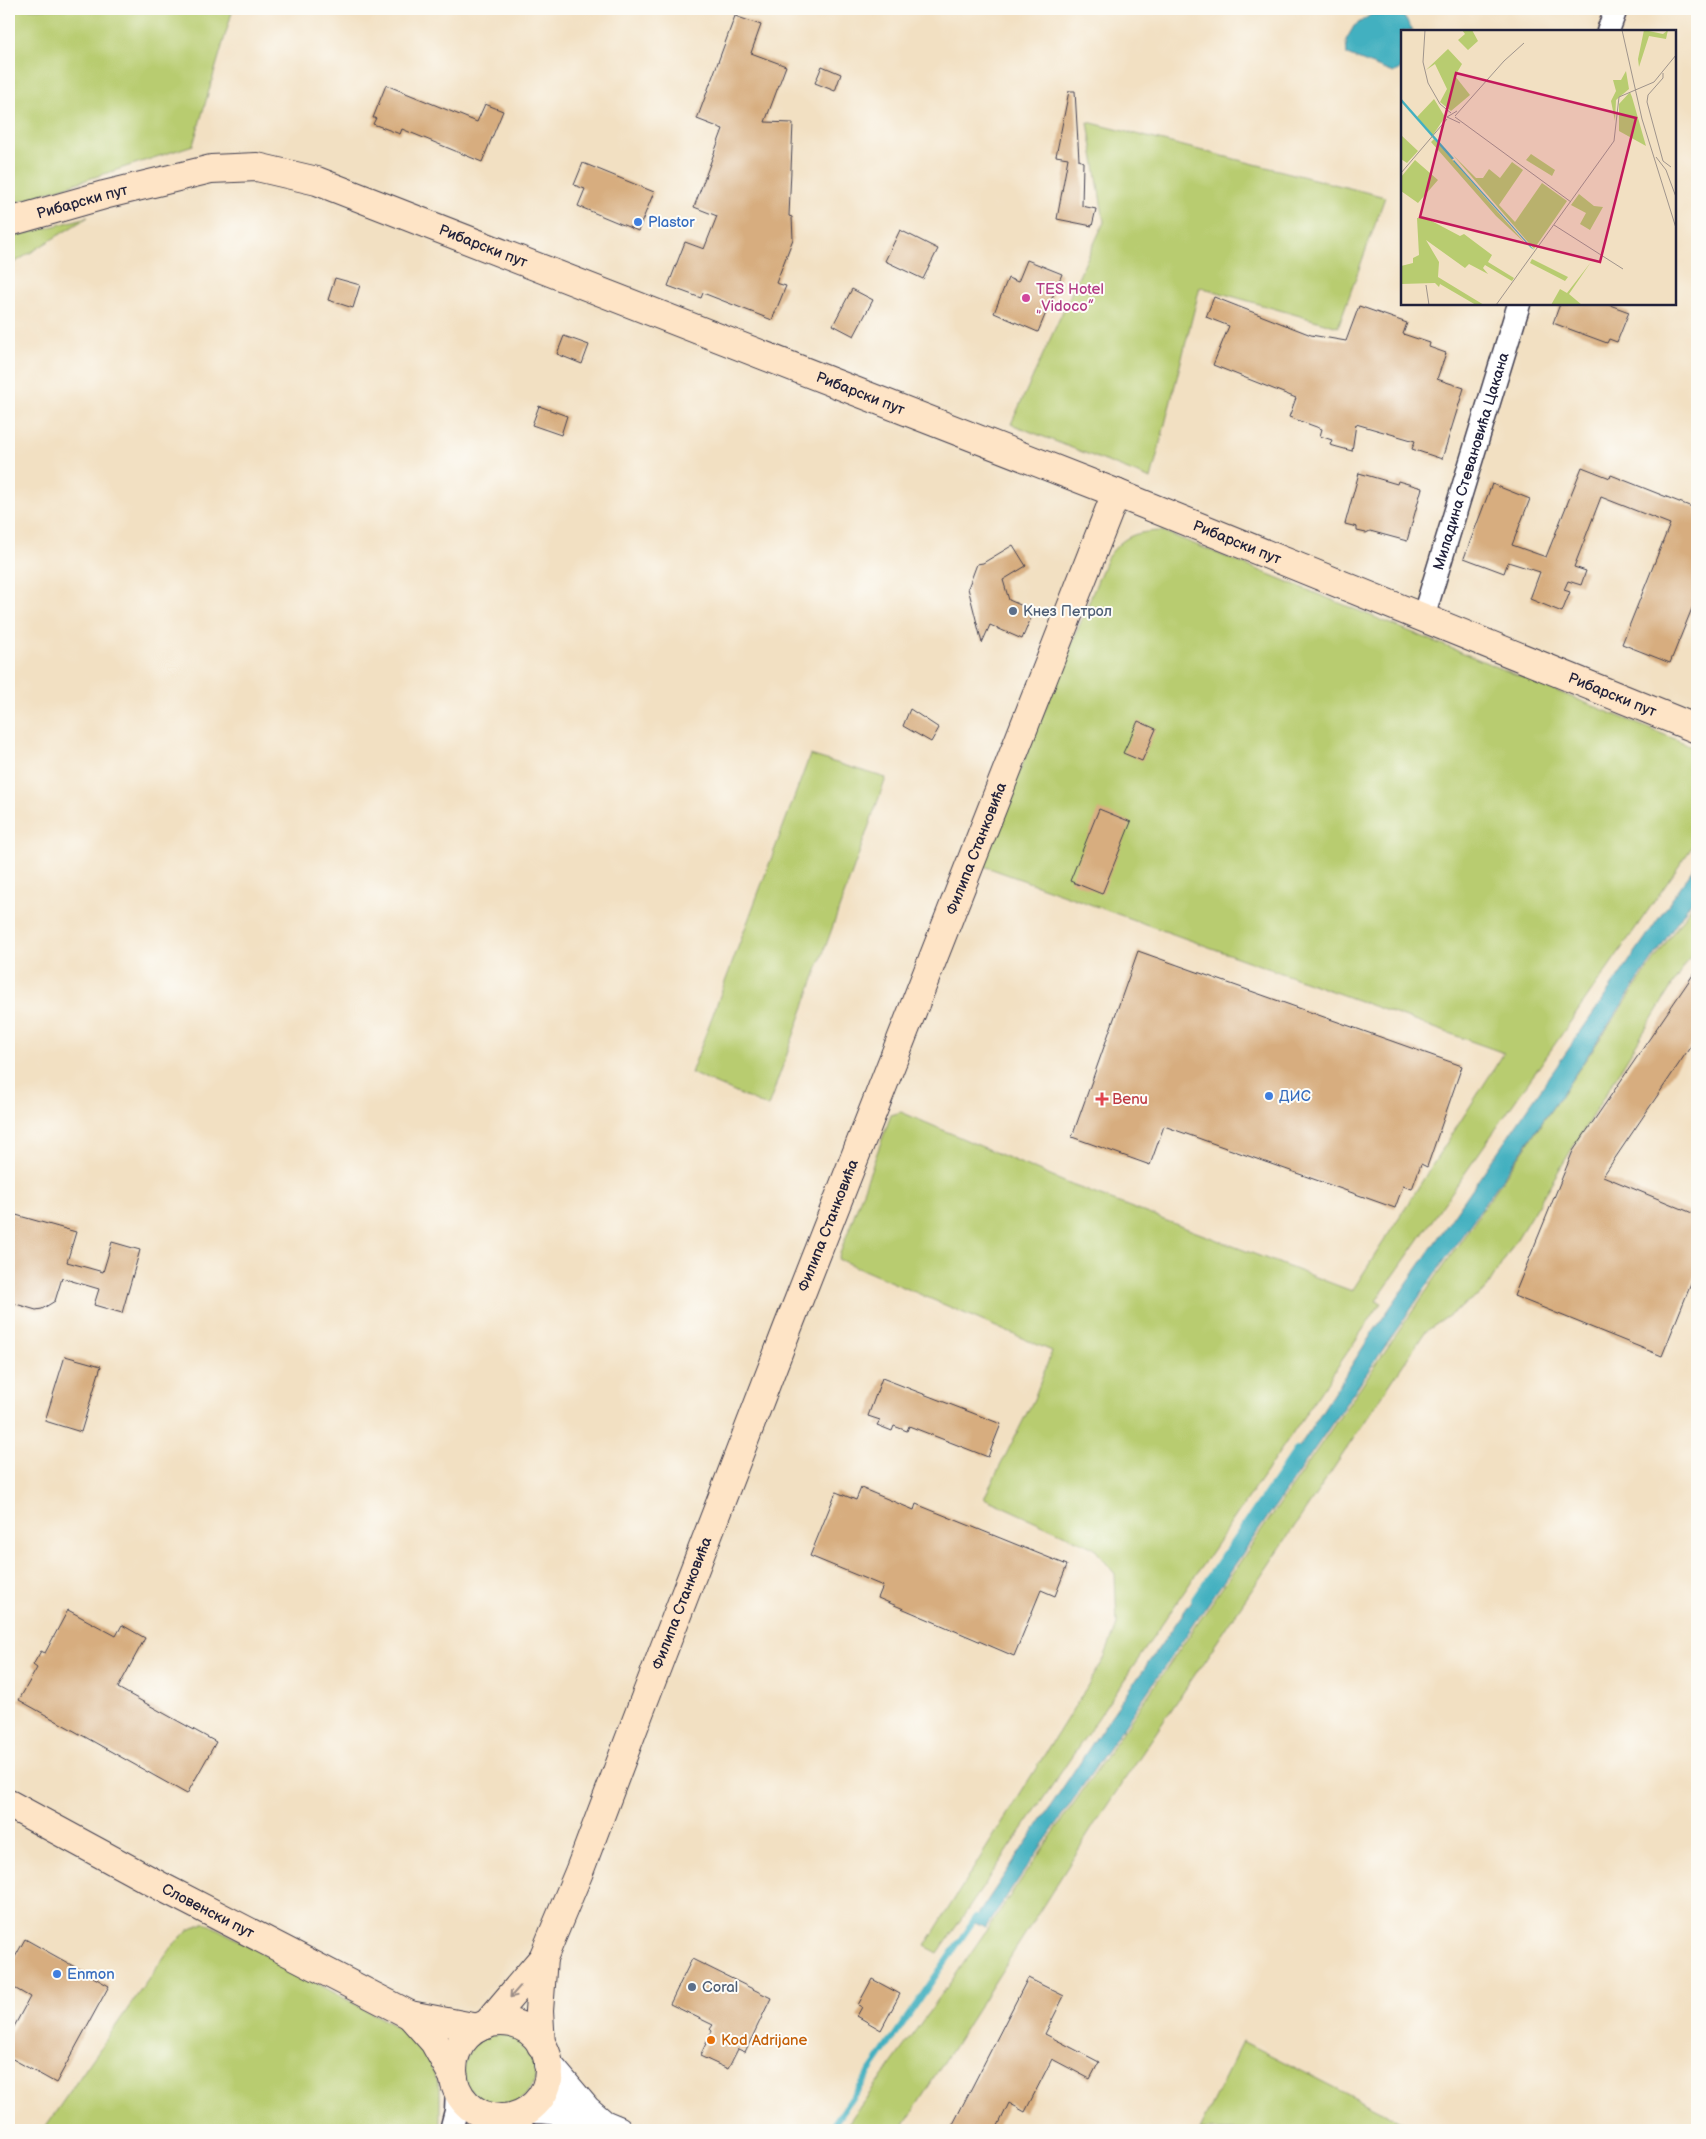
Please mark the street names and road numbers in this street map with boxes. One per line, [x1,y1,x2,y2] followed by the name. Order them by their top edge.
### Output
[34,180,130,223] street label: Рибарски пут
[436,220,530,272] street label: Рибарски пут
[1429,350,1513,572] street label: Миладина Стевановића Цакана
[813,367,908,419] street label: Рибарски пут
[1190,516,1284,569] street label: Рибарски пут
[1565,668,1659,721] street label: Рибарски пут
[942,779,1011,918] street label: Филипа Станковића
[793,1156,863,1295] street label: Филипа Станковића
[647,1534,716,1672] street label: Филипа Станковића
[159,1879,258,1943] street label: Словенски пут

